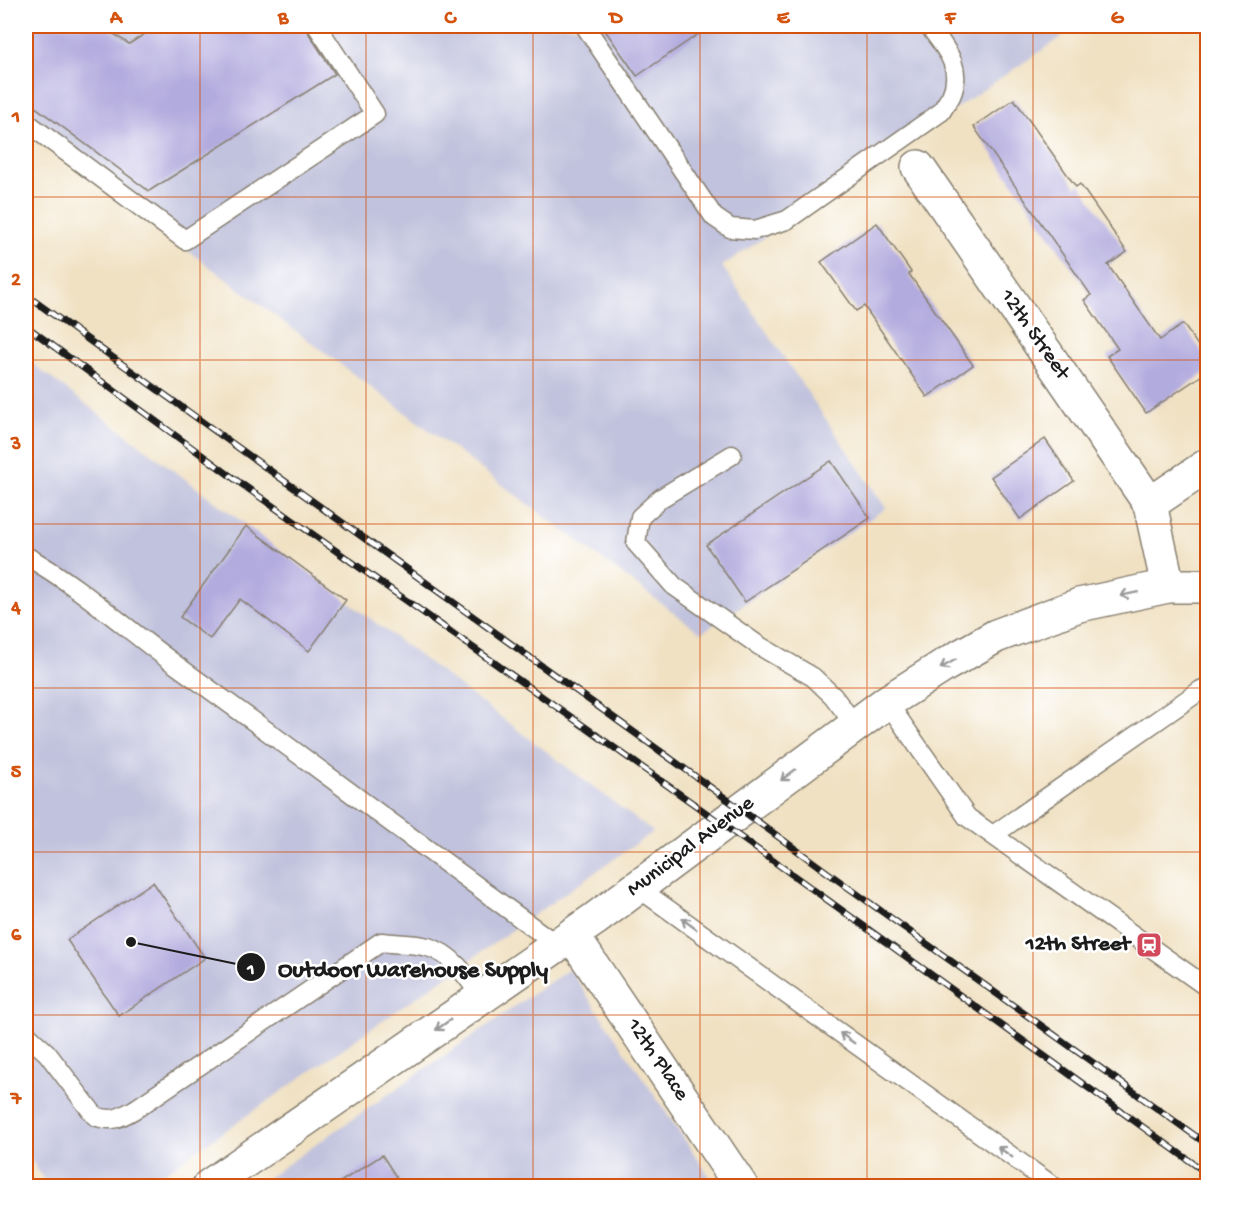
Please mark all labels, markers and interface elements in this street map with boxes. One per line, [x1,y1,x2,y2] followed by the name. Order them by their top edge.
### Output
[109,8,124,31] text: A
[277,8,289,31] text: B
[444,8,458,31] text: C
[607,8,623,31] text: D
[777,8,791,31] text: E
[944,8,957,31] text: F
[1111,8,1125,31] text: G
[11,107,20,130] text: 1
[11,270,21,293] text: 2
[993,284,1076,387] street label: 12th Street
[10,434,21,457] text: 3
[1120,589,1139,600] one-way arrow
[10,598,21,621] text: 4
[940,658,957,670] one-way arrow
[11,762,22,785] text: 5
[780,768,796,781] one-way arrow
[622,790,760,903] street label: Municipal Avenue
[681,918,697,930] one-way arrow
[11,925,22,948] text: 6
[1134,930,1164,960] station icon: 12th Street
[1025,932,1132,958] place label: 12th Street
[236,946,560,988] callout: Outdoor Warehouse Supply
[278,957,548,986] text: Outdoor Warehouse Supply
[246,960,255,981] text: 1
[619,1013,694,1107] street label: 12th Place
[435,1019,452,1031] one-way arrow
[840,1032,856,1044] one-way arrow
[10,1089,23,1112] text: 7
[998,1146,1014,1158] one-way arrow

